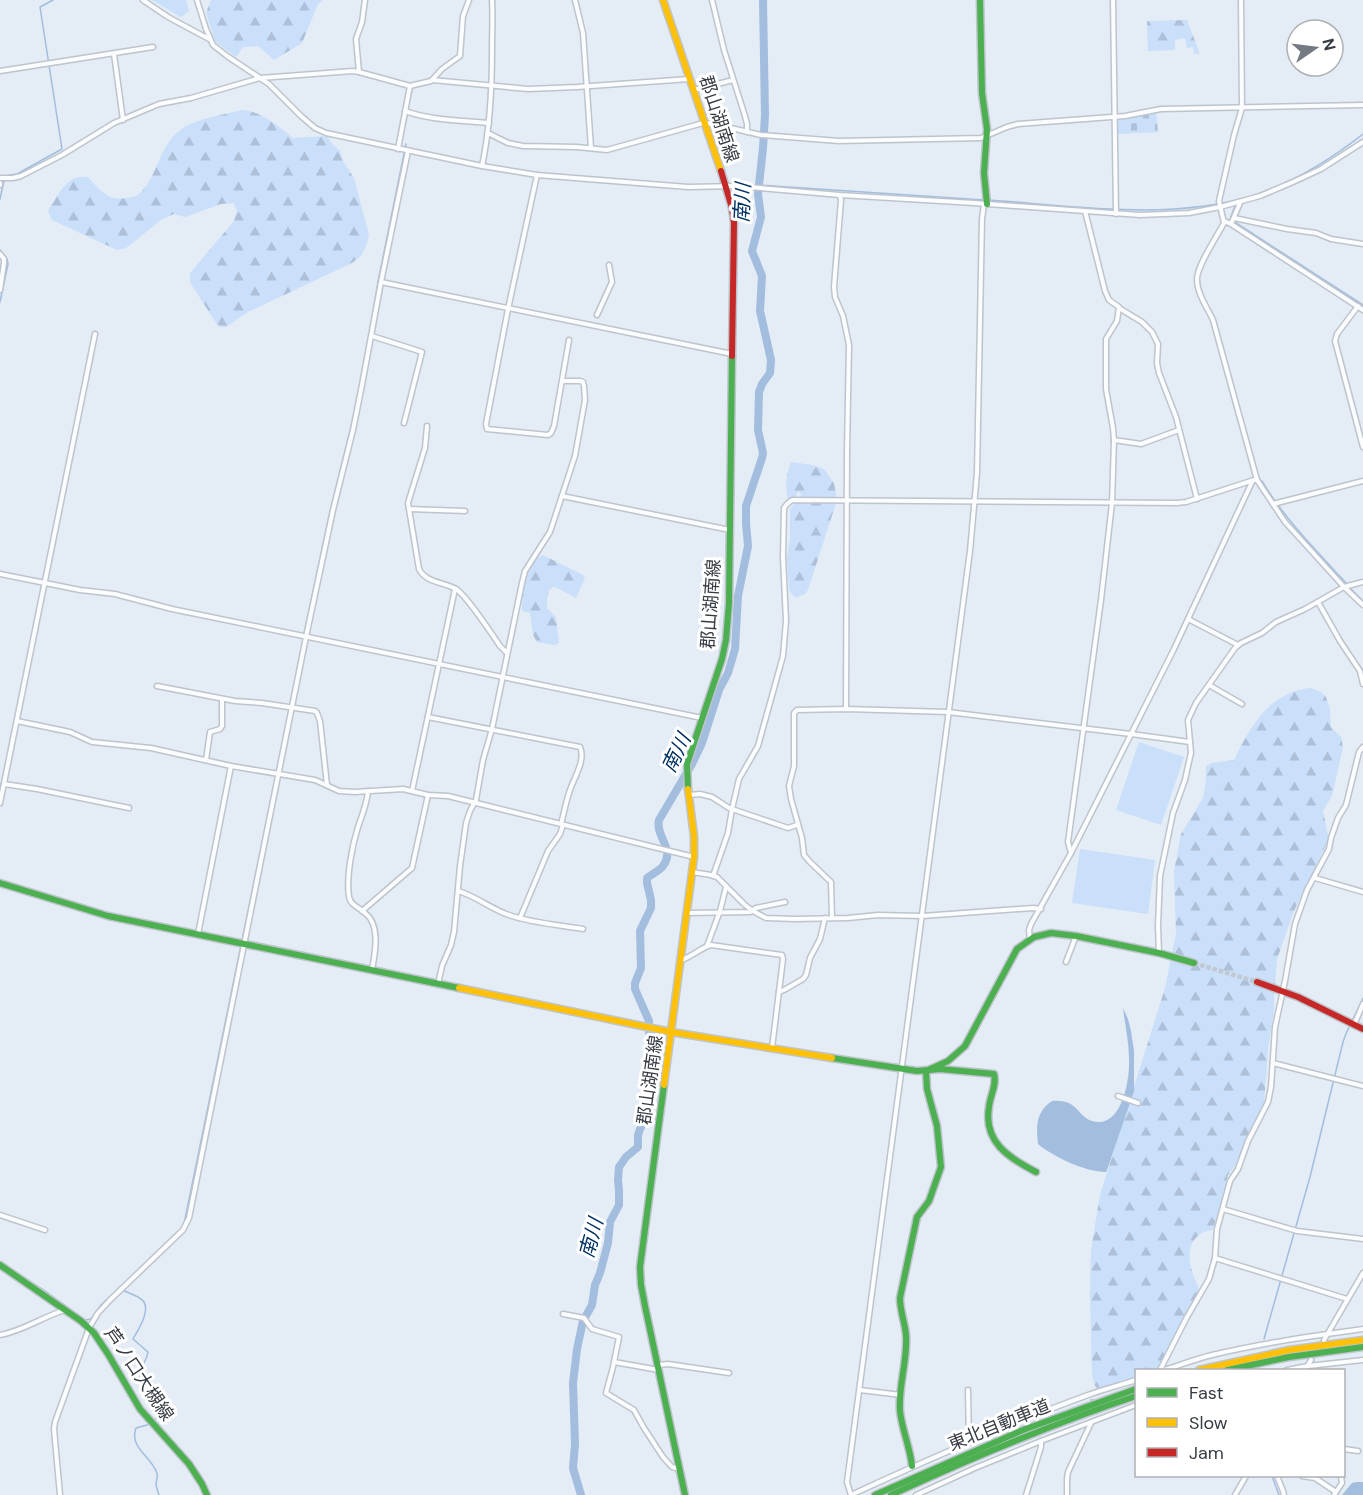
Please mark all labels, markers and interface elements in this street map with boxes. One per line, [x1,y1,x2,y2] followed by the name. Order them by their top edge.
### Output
[1285,18,1345,78] north arrow
[1317,36,1341,53] text: N
[694,72,744,166] street label: 郡山湖南線
[728,180,756,224] water label: 南川
[696,558,726,650] street label: 郡山湖南線
[656,728,697,777] water label: 南川
[632,1034,668,1126] street label: 郡山湖南線
[573,1213,609,1261] water label: 南川
[99,1323,179,1425] street label: 芦ノ口大槻線
[1135,1369,1345,1477] legend
[1189,1381,1224,1405] text: Fast
[944,1394,1054,1456] street label: 東北自動車道
[1189,1411,1228,1435] text: Slow
[1189,1441,1224,1465] text: Jam

